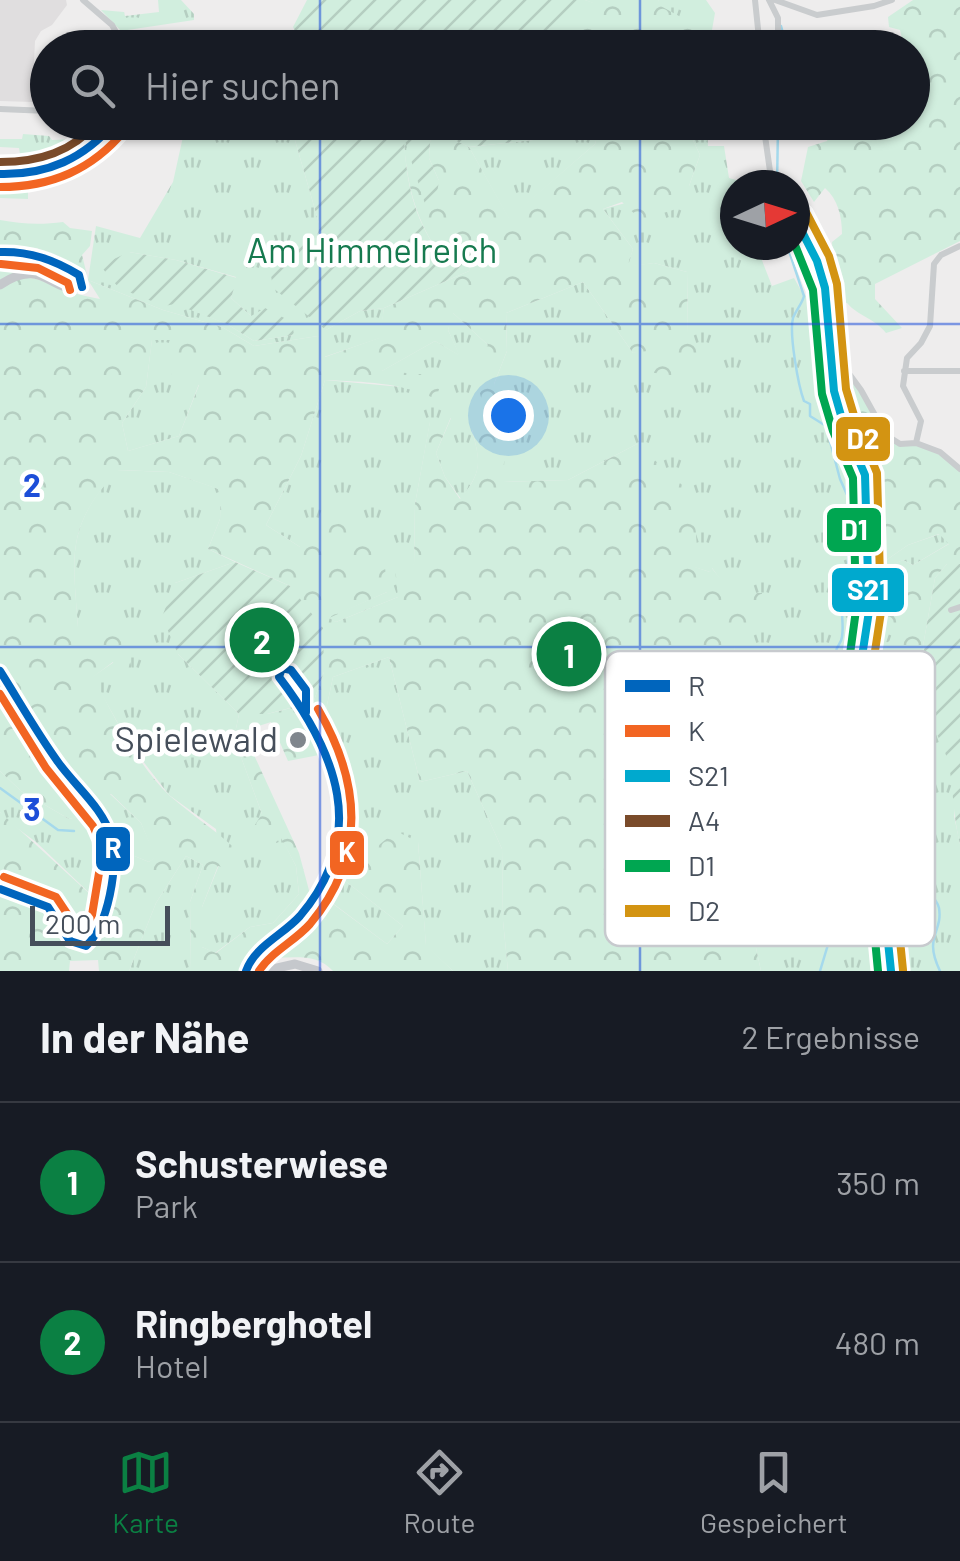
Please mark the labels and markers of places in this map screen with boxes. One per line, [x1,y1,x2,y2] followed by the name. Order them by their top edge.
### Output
[230,602,294,678] pin: 2
[536,616,602,692] pin: 1
[115,717,278,759] place label: Spielewald
[287,729,309,751] marker: Spielewald

